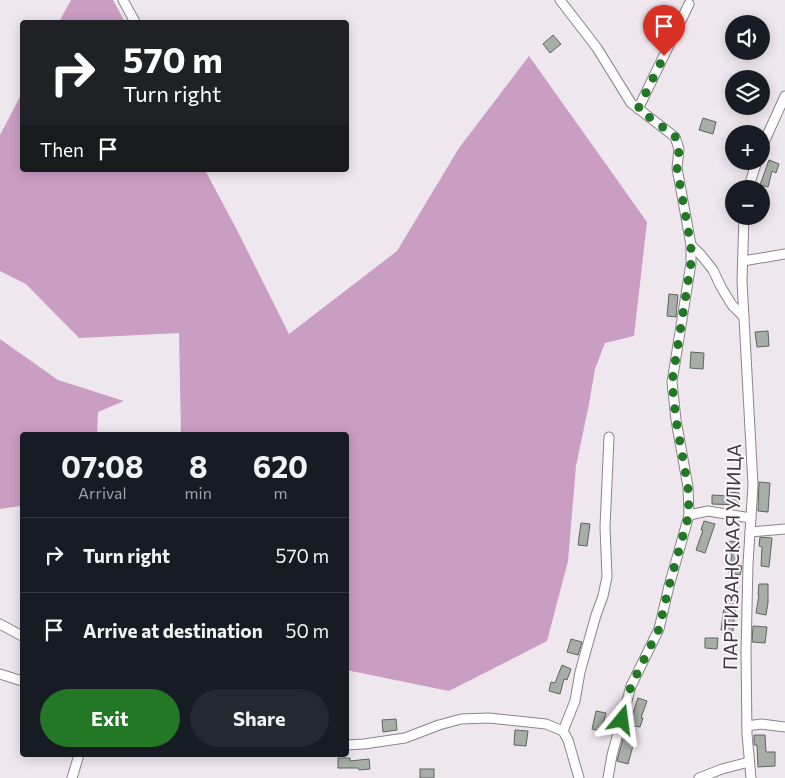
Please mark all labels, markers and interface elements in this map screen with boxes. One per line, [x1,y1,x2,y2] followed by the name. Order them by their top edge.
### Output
[643,5,685,56] pin
[650,12,678,40] icon: arrive
[725,15,770,225] map controls
[725,15,770,60] button: sound
[123,37,223,80] text: 570 m
[40,40,105,105] icon: right
[725,70,770,115] button: layers
[123,80,221,107] text: Turn right
[725,125,770,170] button: +
[94,135,122,163] icon: arrive
[40,138,84,161] text: Then
[725,180,770,225] button: −
[718,444,745,670] street label: ПАРТИЗАНСКАЯ УЛИЦА
[61,447,144,484] text: 07:08
[189,447,207,484] text: 8
[253,447,308,484] text: 620
[78,483,127,502] text: Arrival
[185,483,212,502] text: min
[273,483,287,502] text: m
[40,541,68,569] icon: right
[83,544,170,567] text: Turn right
[275,544,329,567] text: 570 m
[40,616,68,644] icon: arrive
[83,619,263,642] text: Arrive at destination
[285,619,329,642] text: 50 m
[40,689,180,747] button: Exit
[190,689,329,747] button: Share
[595,693,647,745] position arrow

